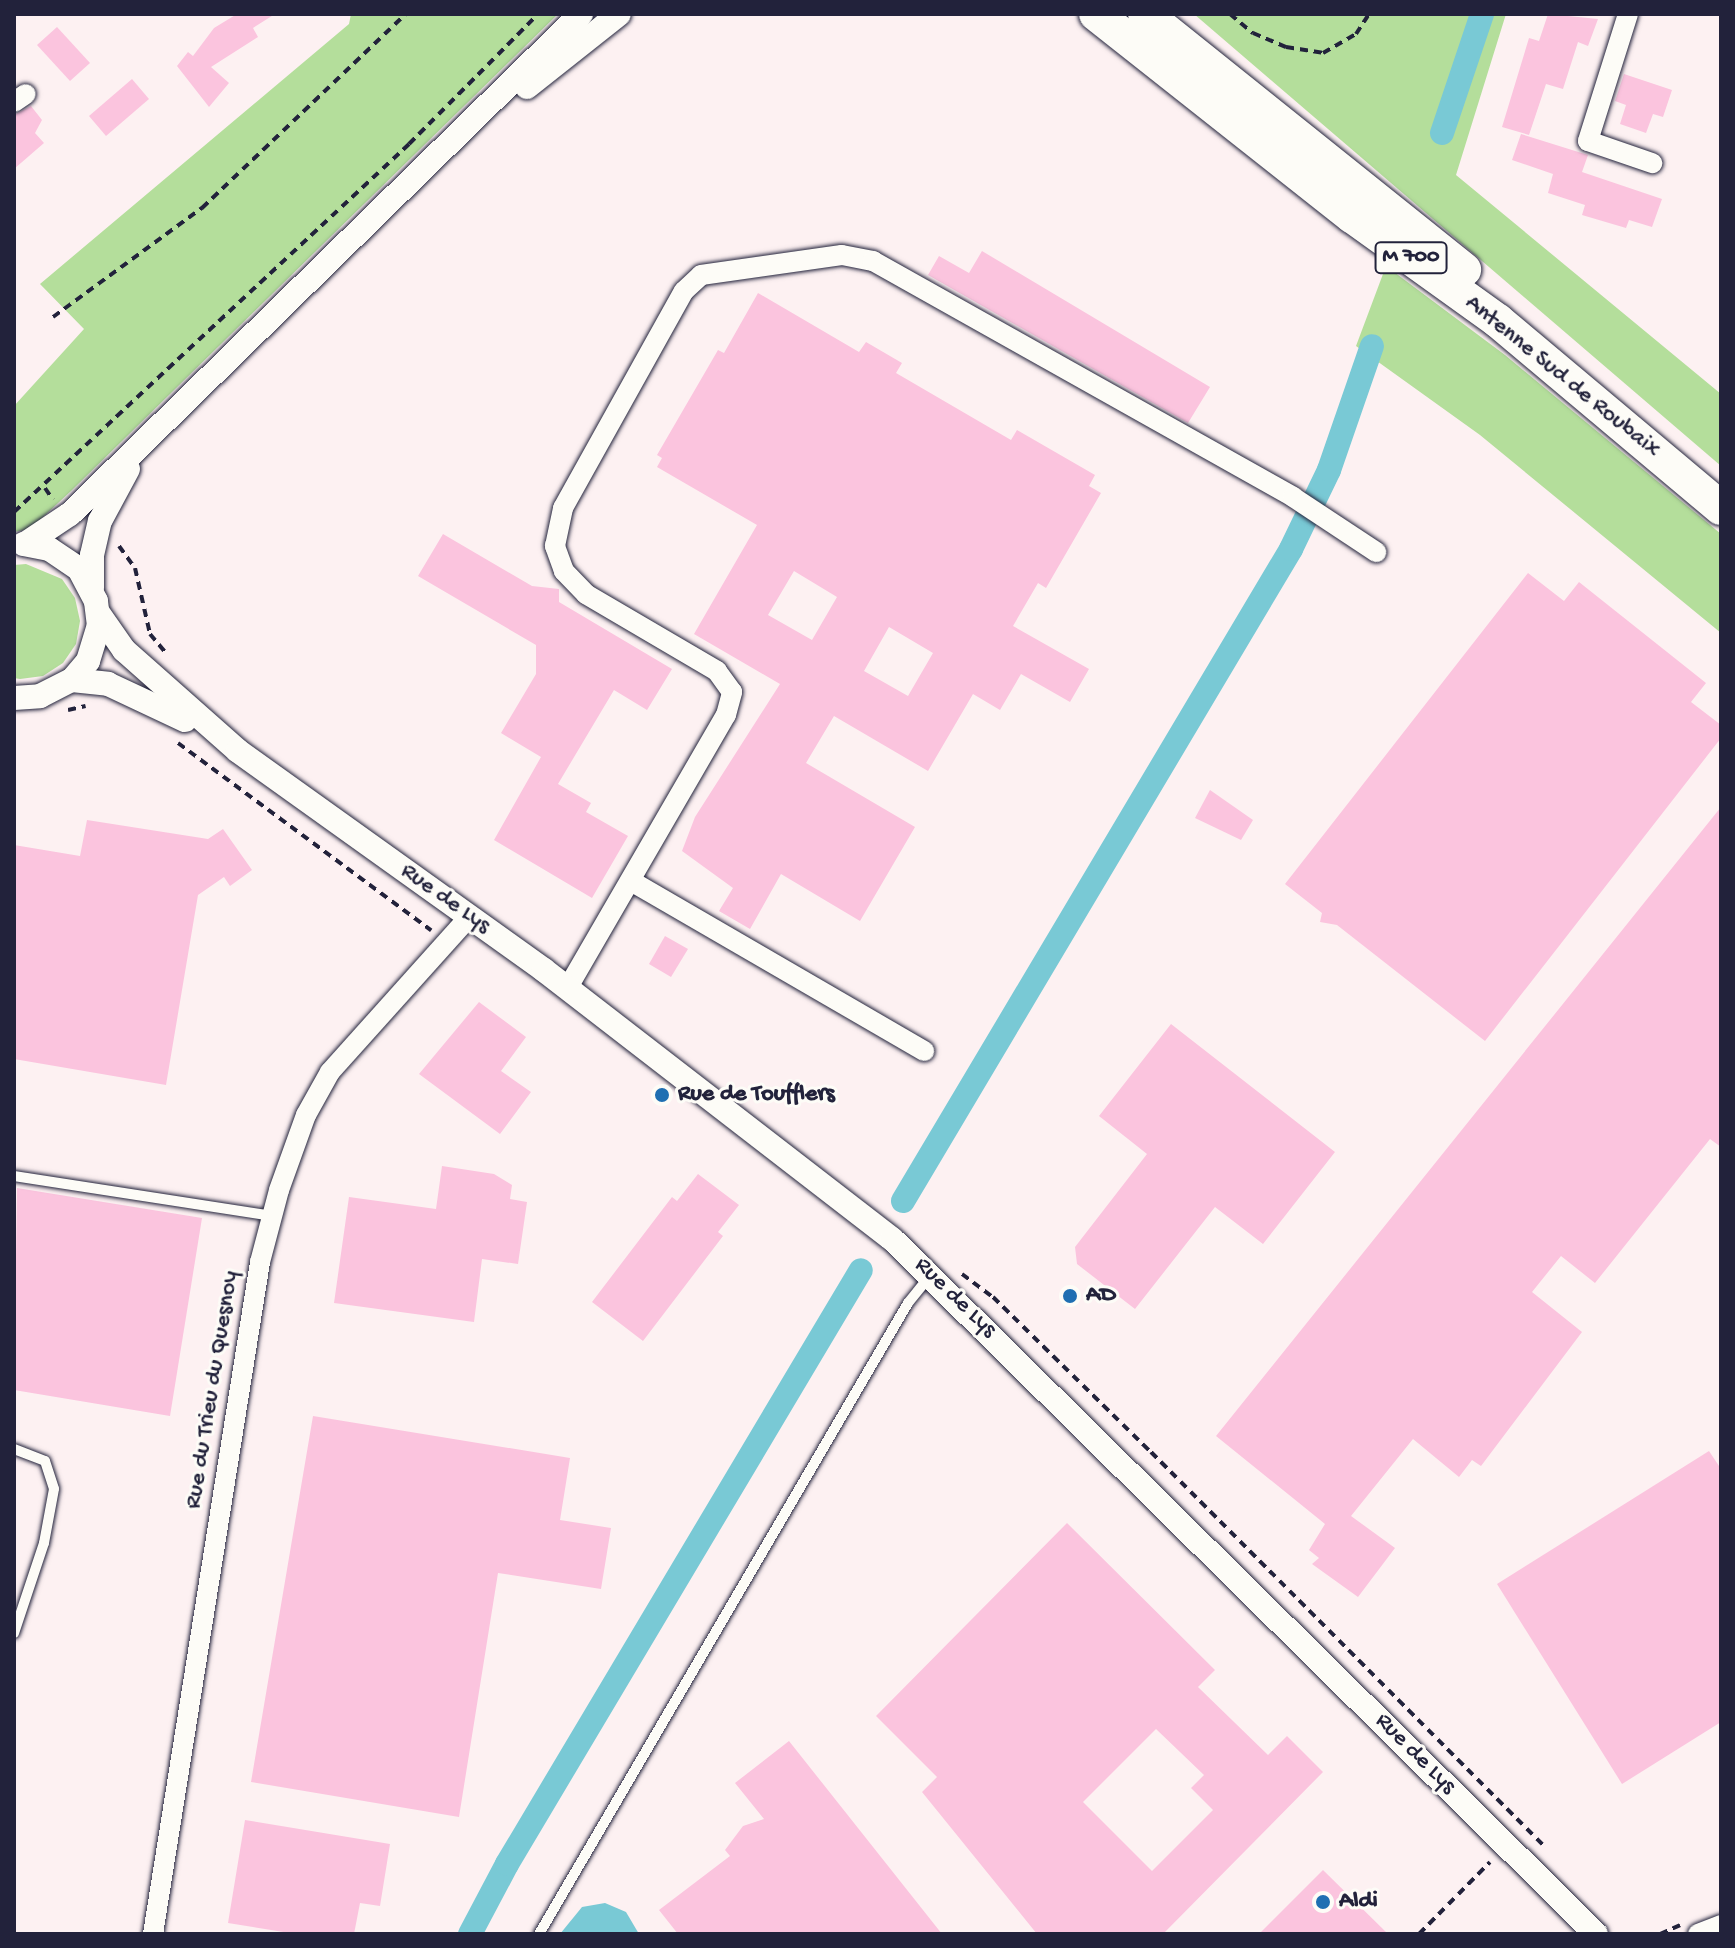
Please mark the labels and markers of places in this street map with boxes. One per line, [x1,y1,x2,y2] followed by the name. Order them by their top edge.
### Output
[678,1081,835,1109] place label: Rue de Toufflers
[653,1086,671,1104] marker: Rue de Toufflers
[1086,1282,1116,1310] place label: AD
[1061,1287,1079,1305] marker: AD
[1339,1888,1378,1916] place label: Aldi
[1314,1893,1332,1911] marker: Aldi

